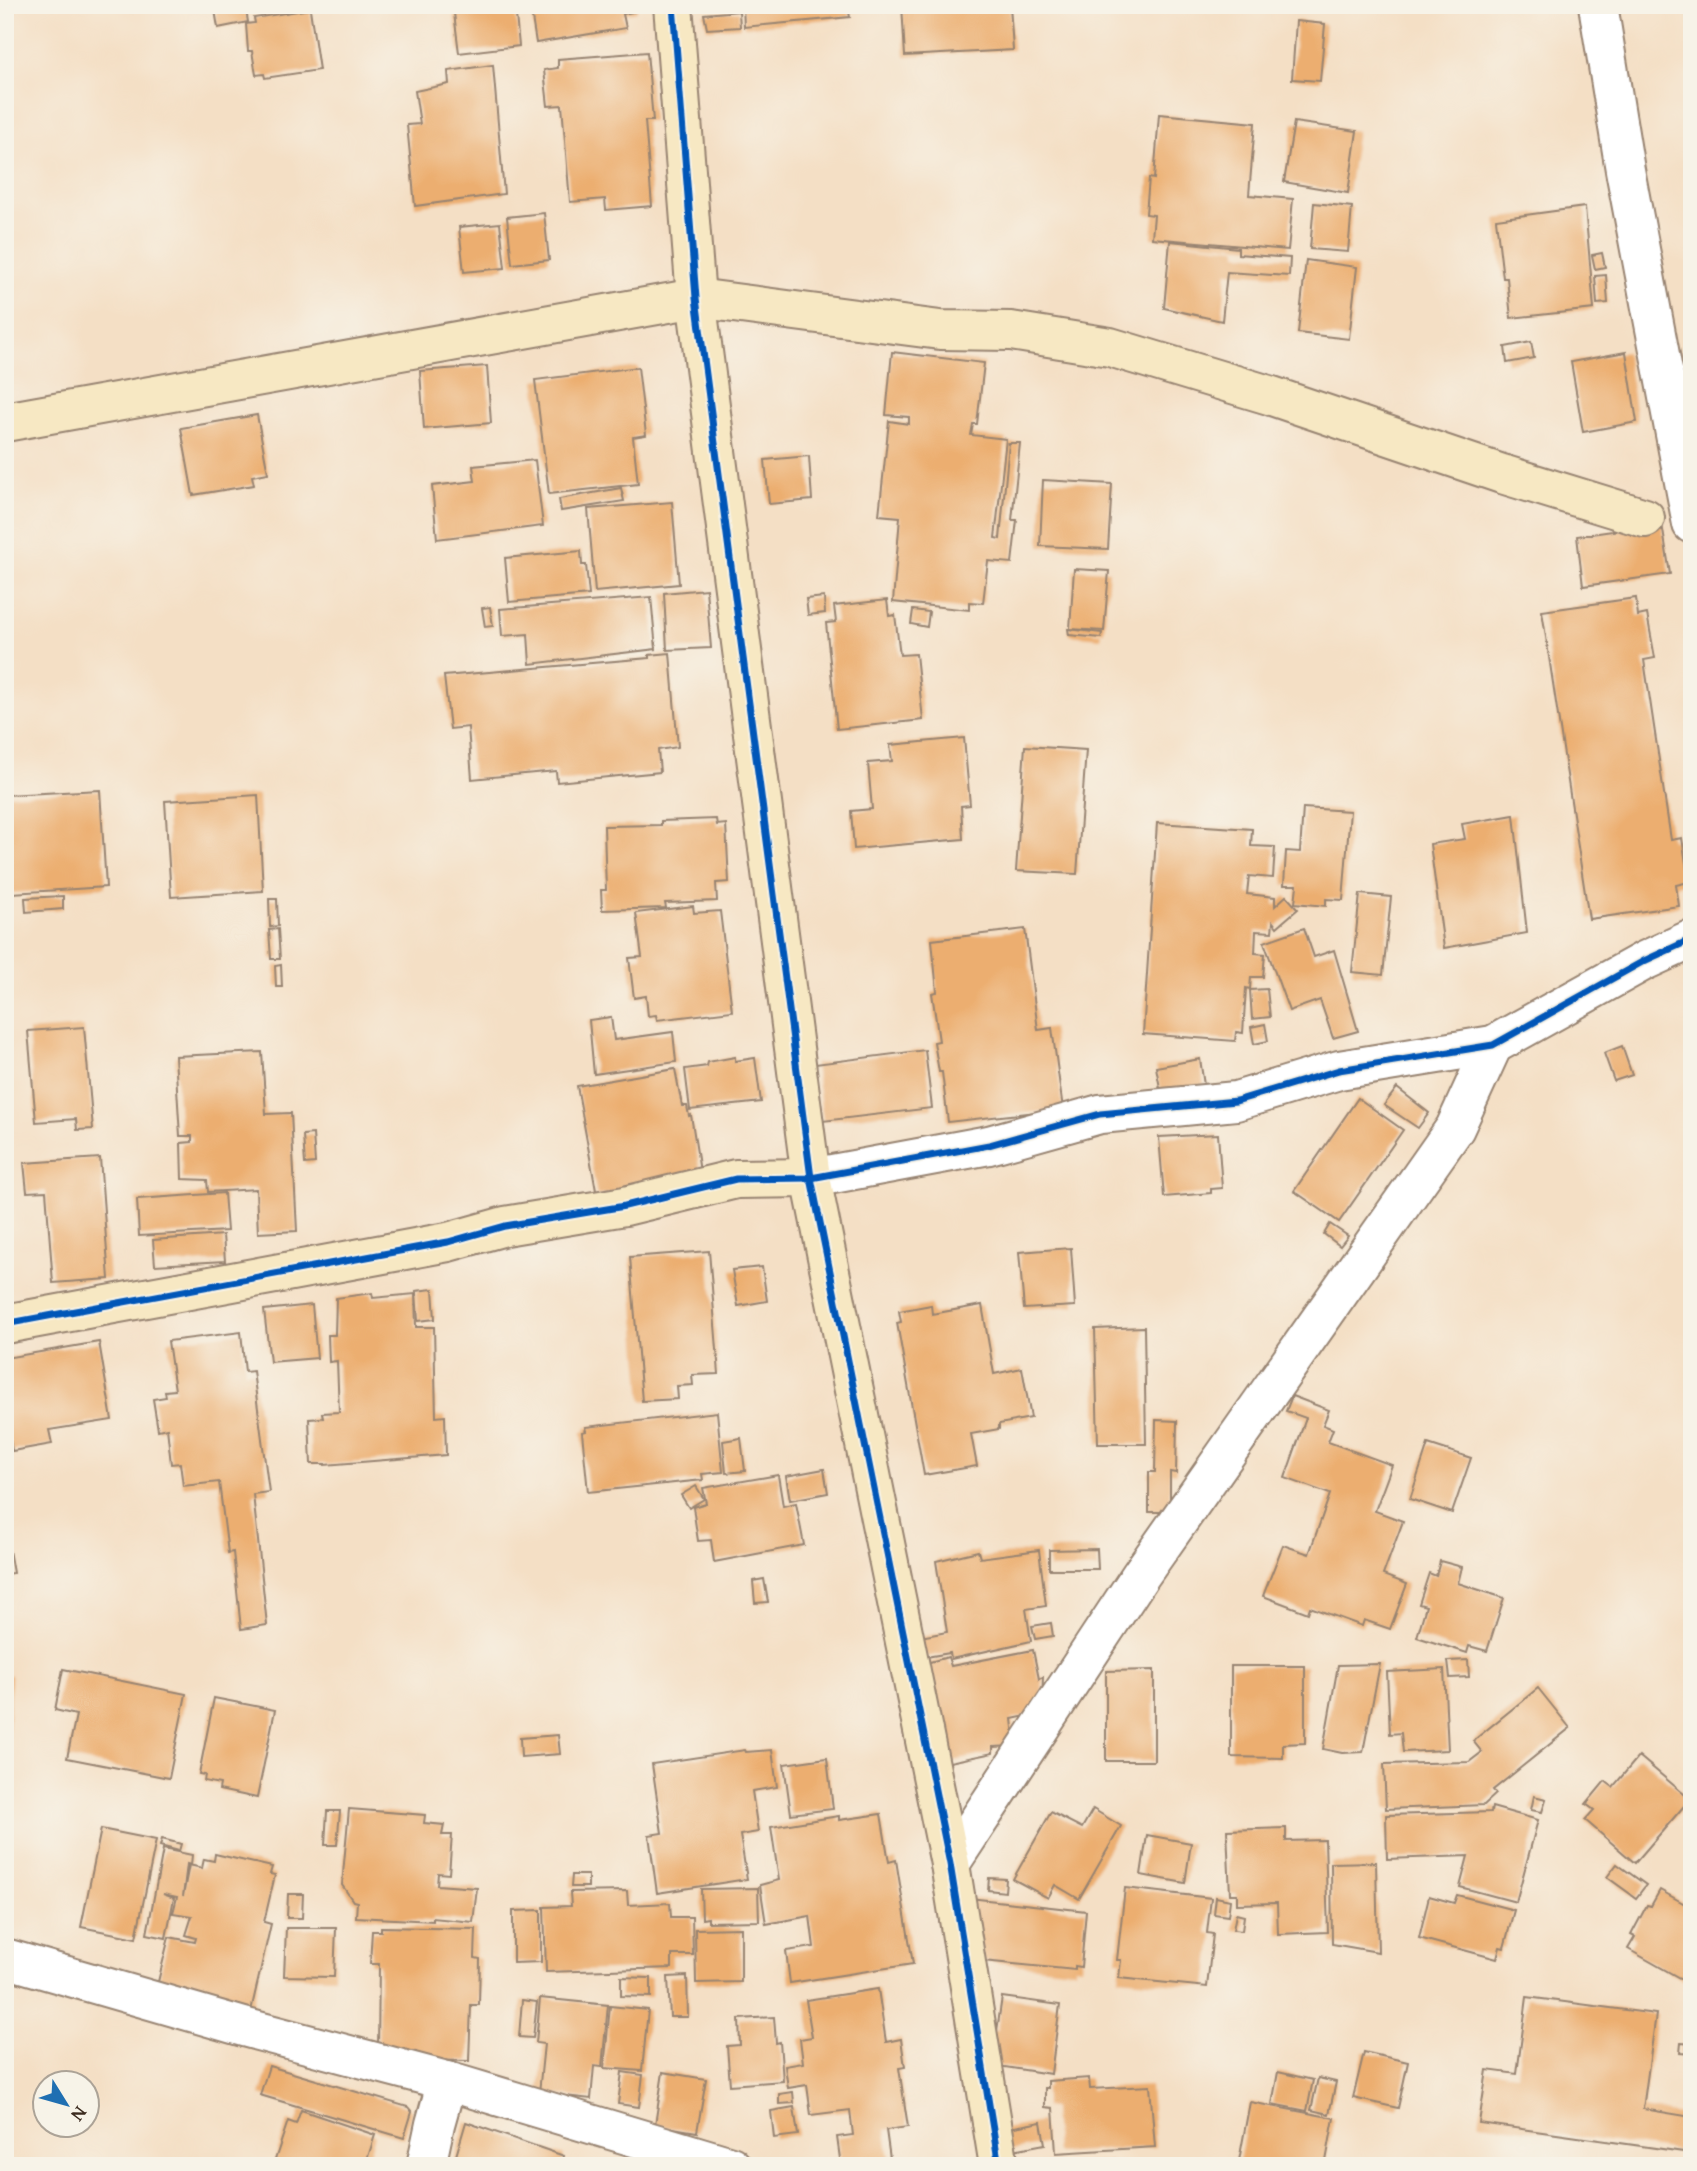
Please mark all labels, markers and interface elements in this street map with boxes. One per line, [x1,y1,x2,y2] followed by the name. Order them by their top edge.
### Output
[32,2070,102,2140] north arrow
[64,2101,95,2128] text: N

